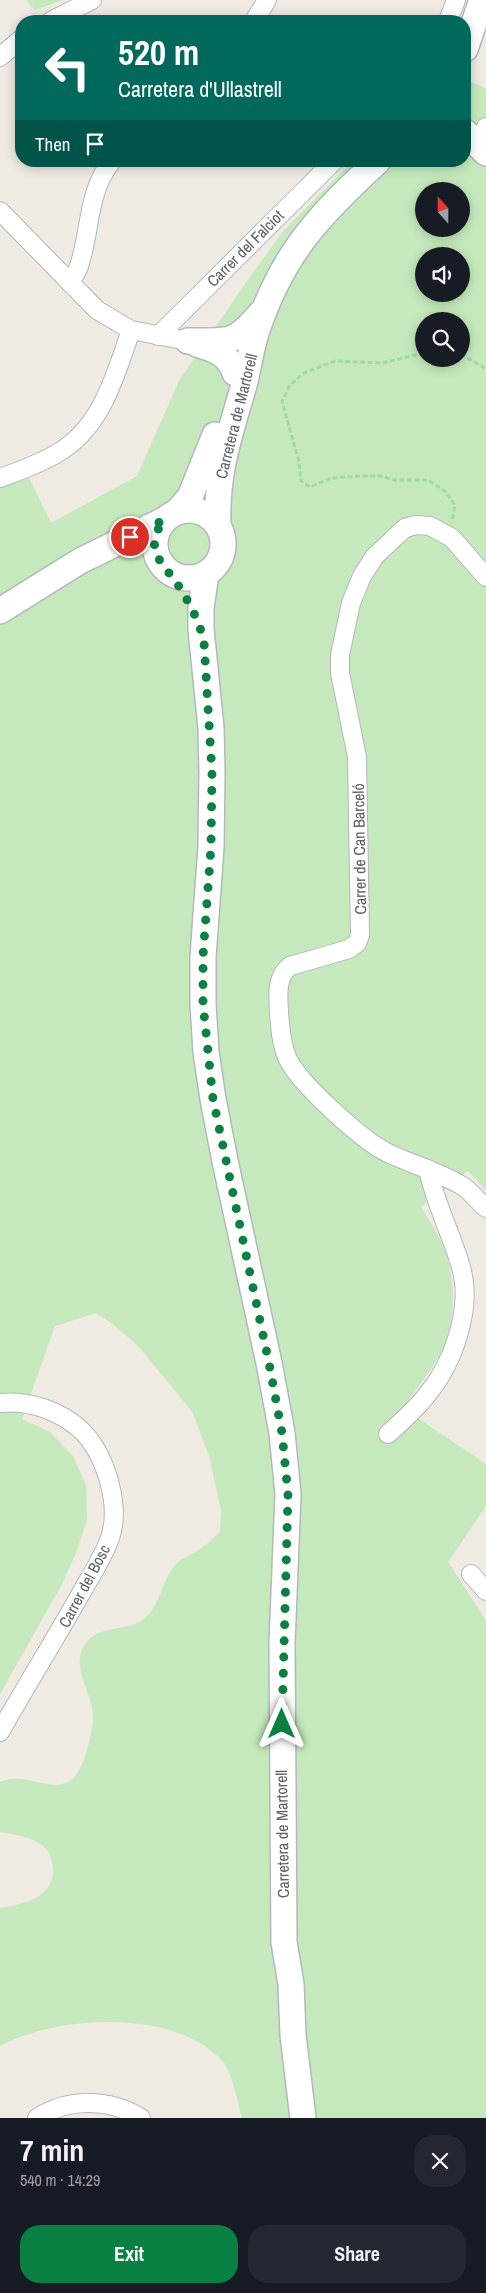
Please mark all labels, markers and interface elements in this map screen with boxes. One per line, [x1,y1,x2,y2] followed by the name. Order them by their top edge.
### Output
[118,29,199,76] text: 520 m
[35,35,100,100] icon: left
[118,74,282,104] text: Carretera d'Ullastrell
[81,130,109,158] icon: arrive
[35,131,71,157] text: Then
[415,182,470,238] north arrow
[415,182,470,367] map controls
[202,204,289,291] street label: Carrer del Falciot
[415,247,470,302] button: sound
[415,312,470,367] button: search
[210,351,262,481] street label: Carretera de Martorell
[109,516,151,558] pin
[116,523,144,551] icon: arrive
[347,783,371,915] street label: Carrer de Can Barceló
[53,1540,115,1631] street label: Carrer del Bosc
[255,1697,307,1749] position arrow
[270,1770,294,1898] street label: Carretera de Martorell
[20,2130,84,2170] text: 7 min
[414,2135,466,2187] button: close
[20,2169,100,2191] text: 540 m · 14:29
[20,2225,238,2283] button: Exit
[248,2225,466,2283] button: Share

